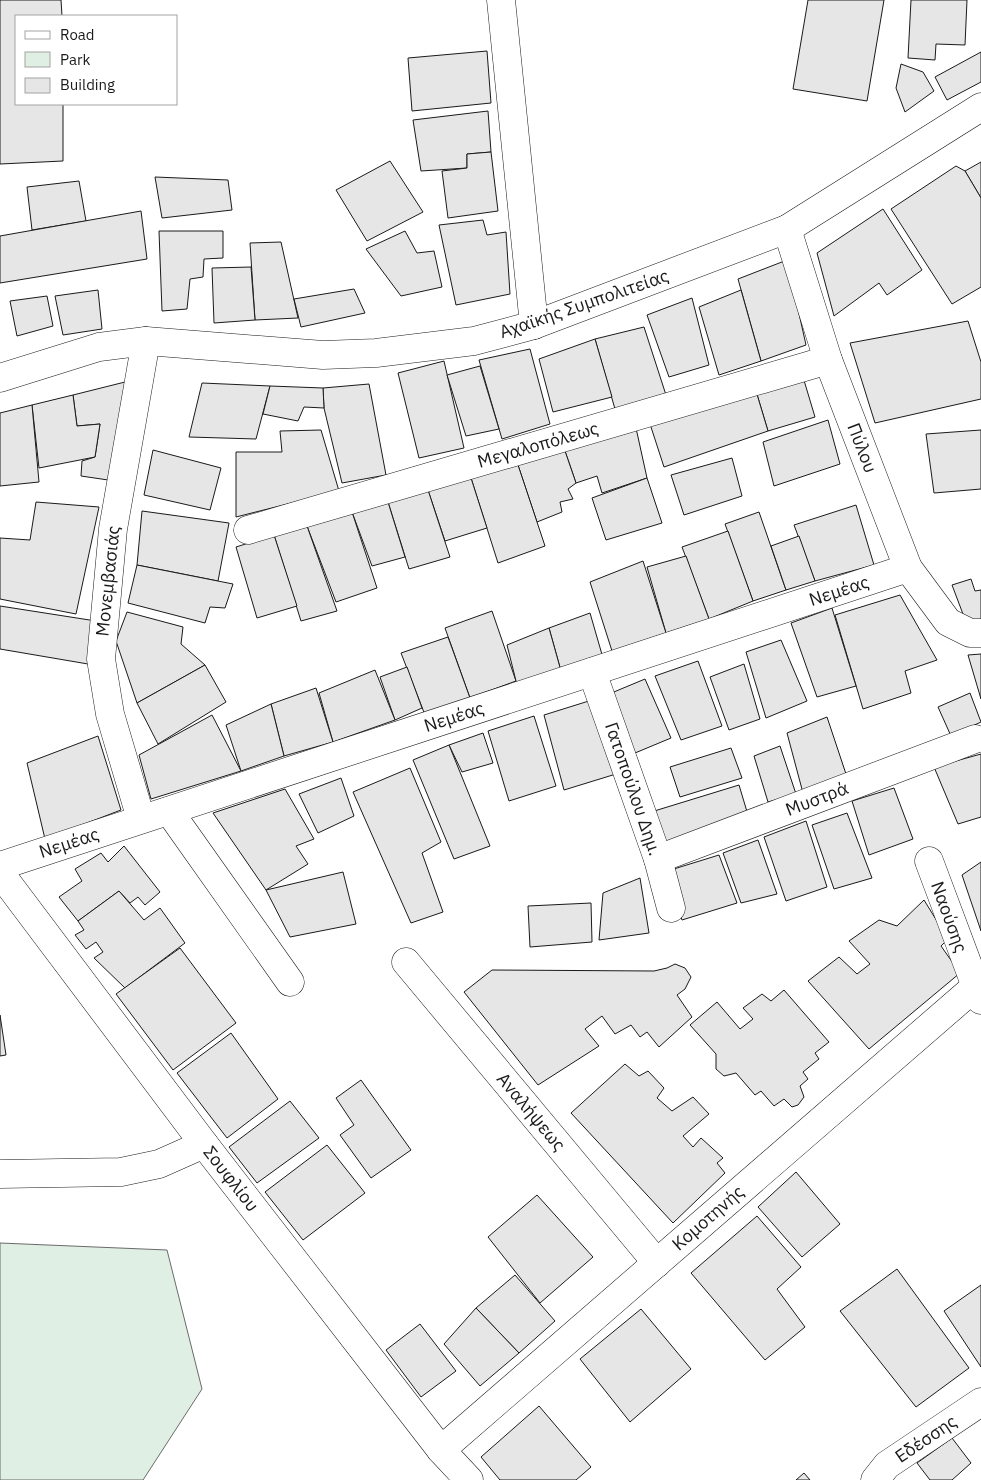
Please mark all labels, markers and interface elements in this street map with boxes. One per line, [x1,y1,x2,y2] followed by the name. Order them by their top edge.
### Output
[15,15,178,105] legend
[60,25,95,44] text: Road
[60,50,90,69] text: Park
[60,75,115,94] text: Building
[496,264,672,343] street label: Αχαϊκής Συμπολιτείας
[475,416,601,473] street label: Μεγαλοπόλεως
[842,420,882,476] street label: Πύλου
[90,524,125,637] street label: Μονεμβασιάς
[806,570,872,611] street label: Νεμέας
[421,696,487,737] street label: Νεμέας
[600,719,667,858] street label: Γατοπούλου Δημ.
[782,776,851,821] street label: Μυστρά
[36,822,102,863] street label: Νεμέας
[926,878,973,956] street label: Ναούσης
[492,1068,571,1156] street label: Αναλήψεως
[199,1141,264,1216] street label: Σουφλίου
[667,1180,749,1255] street label: Κομοτηνής
[890,1409,961,1468] street label: Εδέσσης

